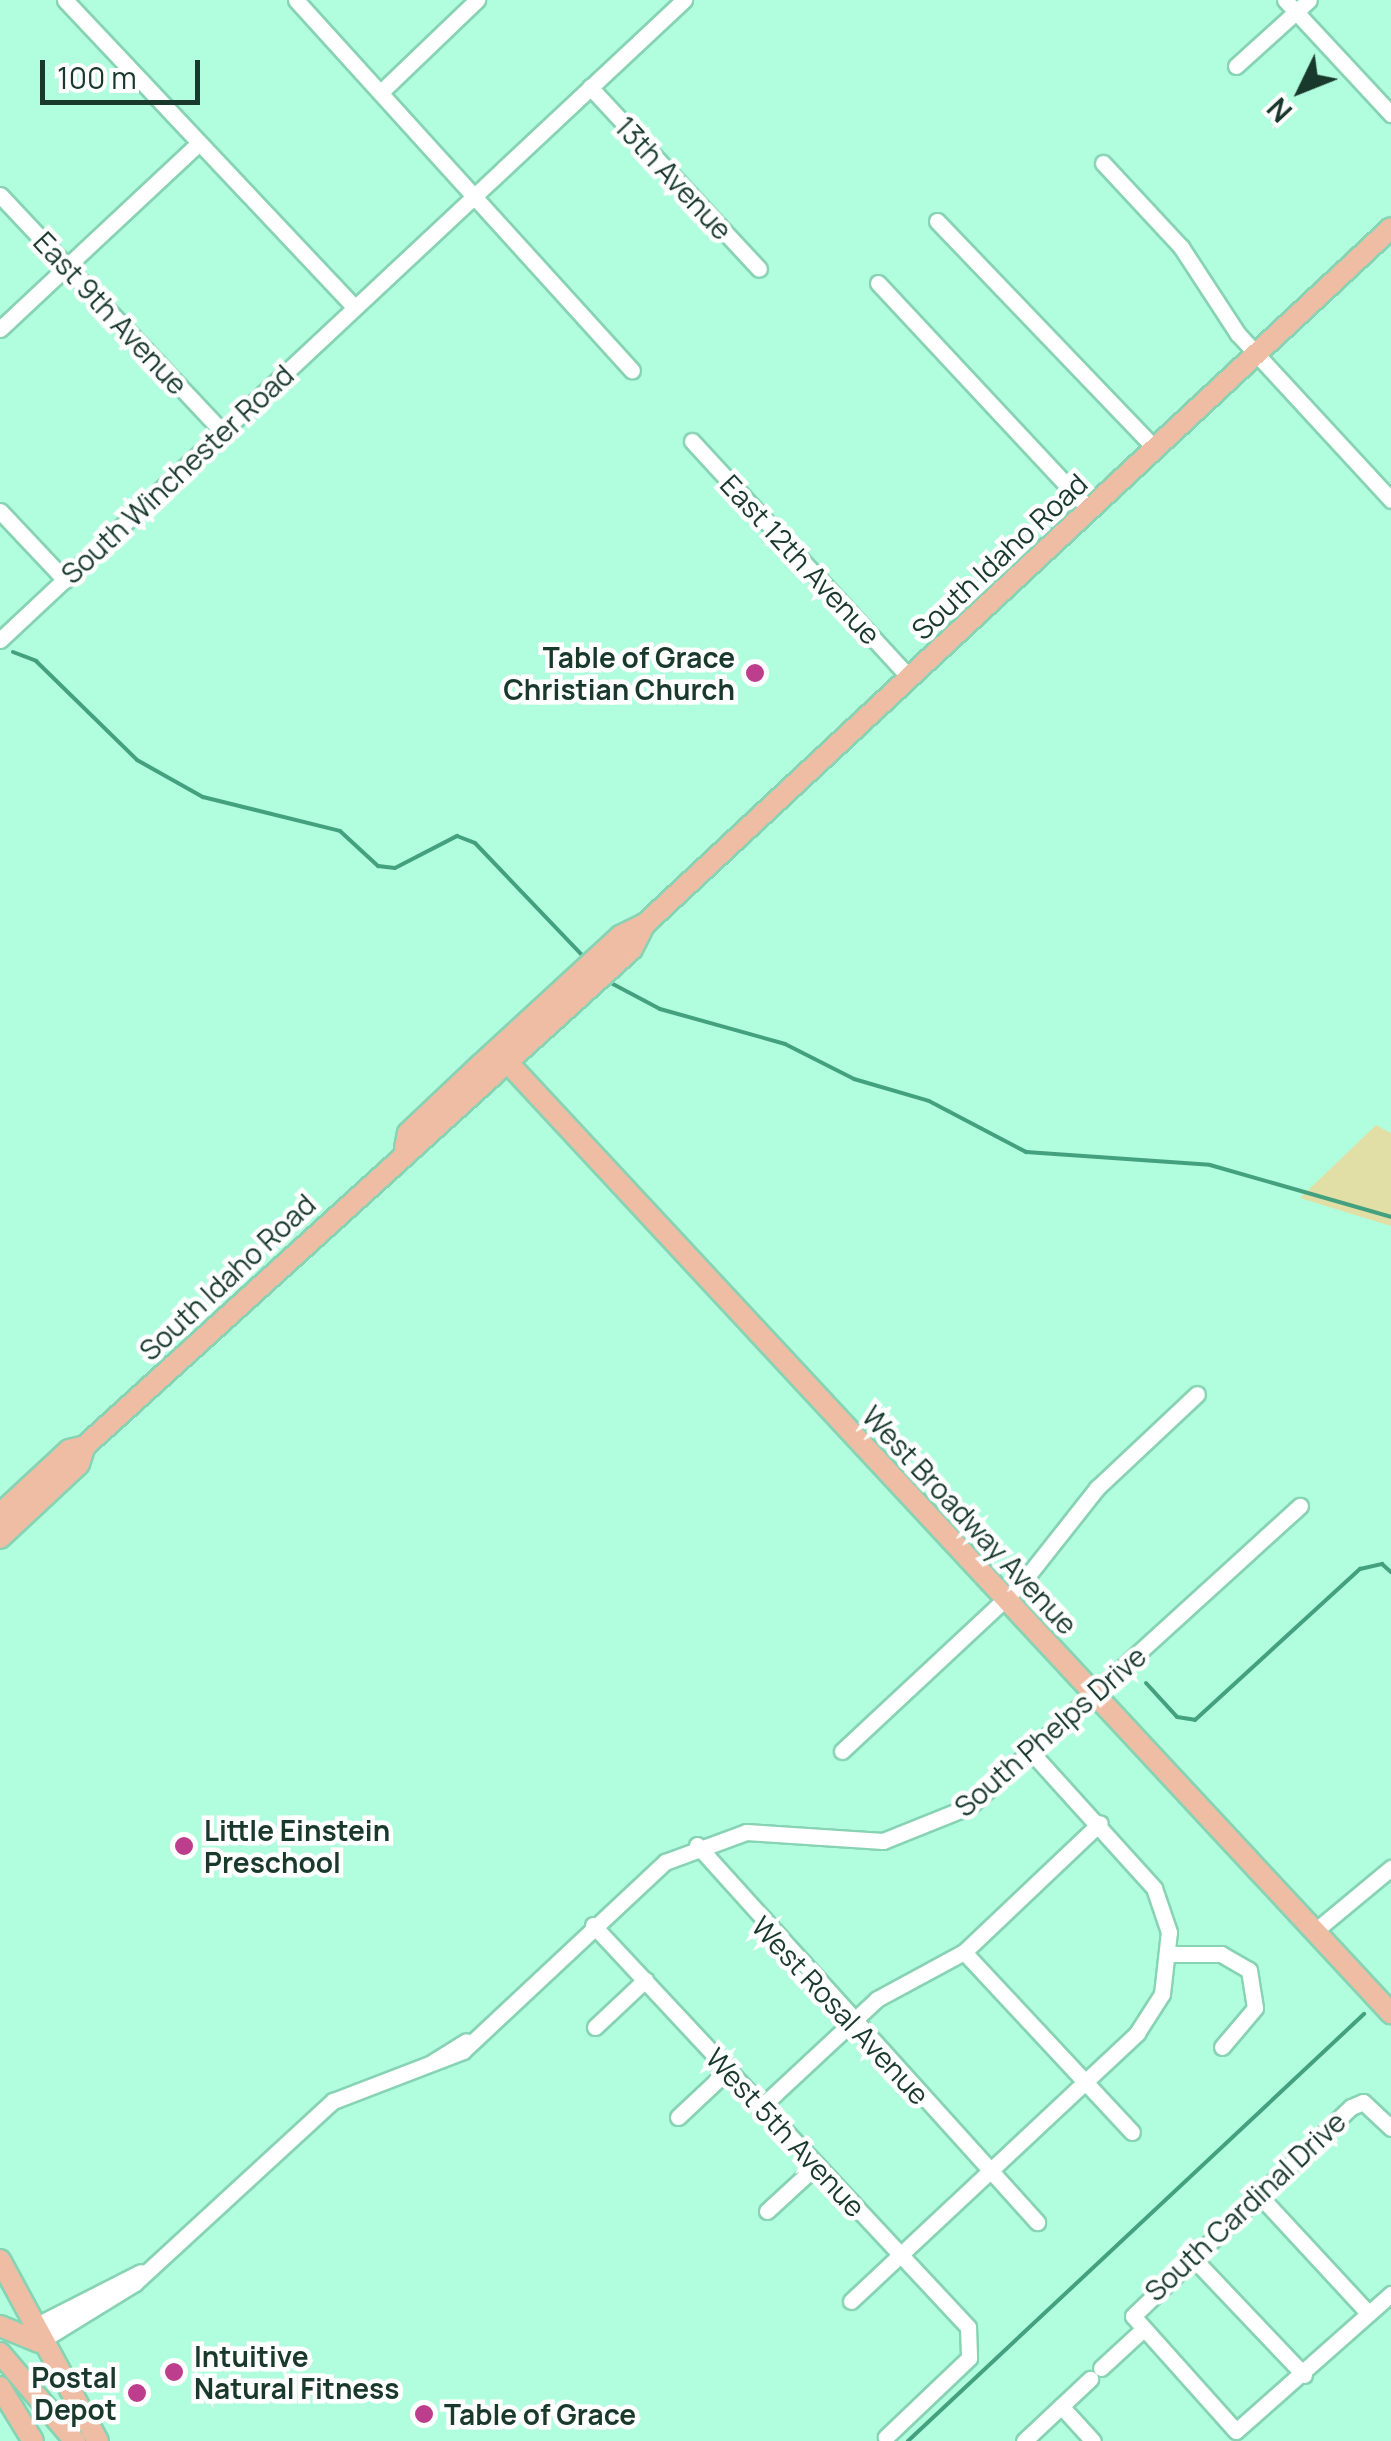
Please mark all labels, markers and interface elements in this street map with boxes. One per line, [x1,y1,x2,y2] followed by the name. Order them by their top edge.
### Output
[45,40,205,102] scale bar
[1251,40,1351,140] north arrow
[57,57,137,98] text: 100 m
[1258,90,1300,131] text: N
[609,110,739,246] street label: 13th Avenue
[27,225,195,401] street label: East 9th Avenue
[54,358,300,590] street label: South Winchester Road
[904,466,1094,646] street label: South Idaho Road
[714,467,888,651] street label: East 12th Avenue
[503,640,735,706] place label: Table of Grace Christian Church
[744,662,766,684] marker: Table of Grace Christian Church
[132,1187,322,1367] street label: South Idaho Road
[856,1399,1084,1641] street label: West Broadway Avenue
[947,1639,1153,1823] street label: South Phelps Drive
[204,1813,390,1879] place label: Little Einstein Preschool
[173,1835,195,1857] marker: Little Einstein Preschool
[745,1909,937,2111] street label: West Rosal Avenue
[699,2041,873,2223] street label: West 5th Avenue
[1138,2104,1352,2308] street label: South Cardinal Drive
[194,2339,399,2405] place label: Intuitive Natural Fitness
[31,2360,117,2426] place label: Postal Depot
[163,2361,185,2383] marker: Intuitive Natural Fitness
[126,2382,148,2404] marker: Postal Depot
[444,2397,636,2431] place label: Table of Grace
[413,2403,435,2425] marker: Table of Grace

